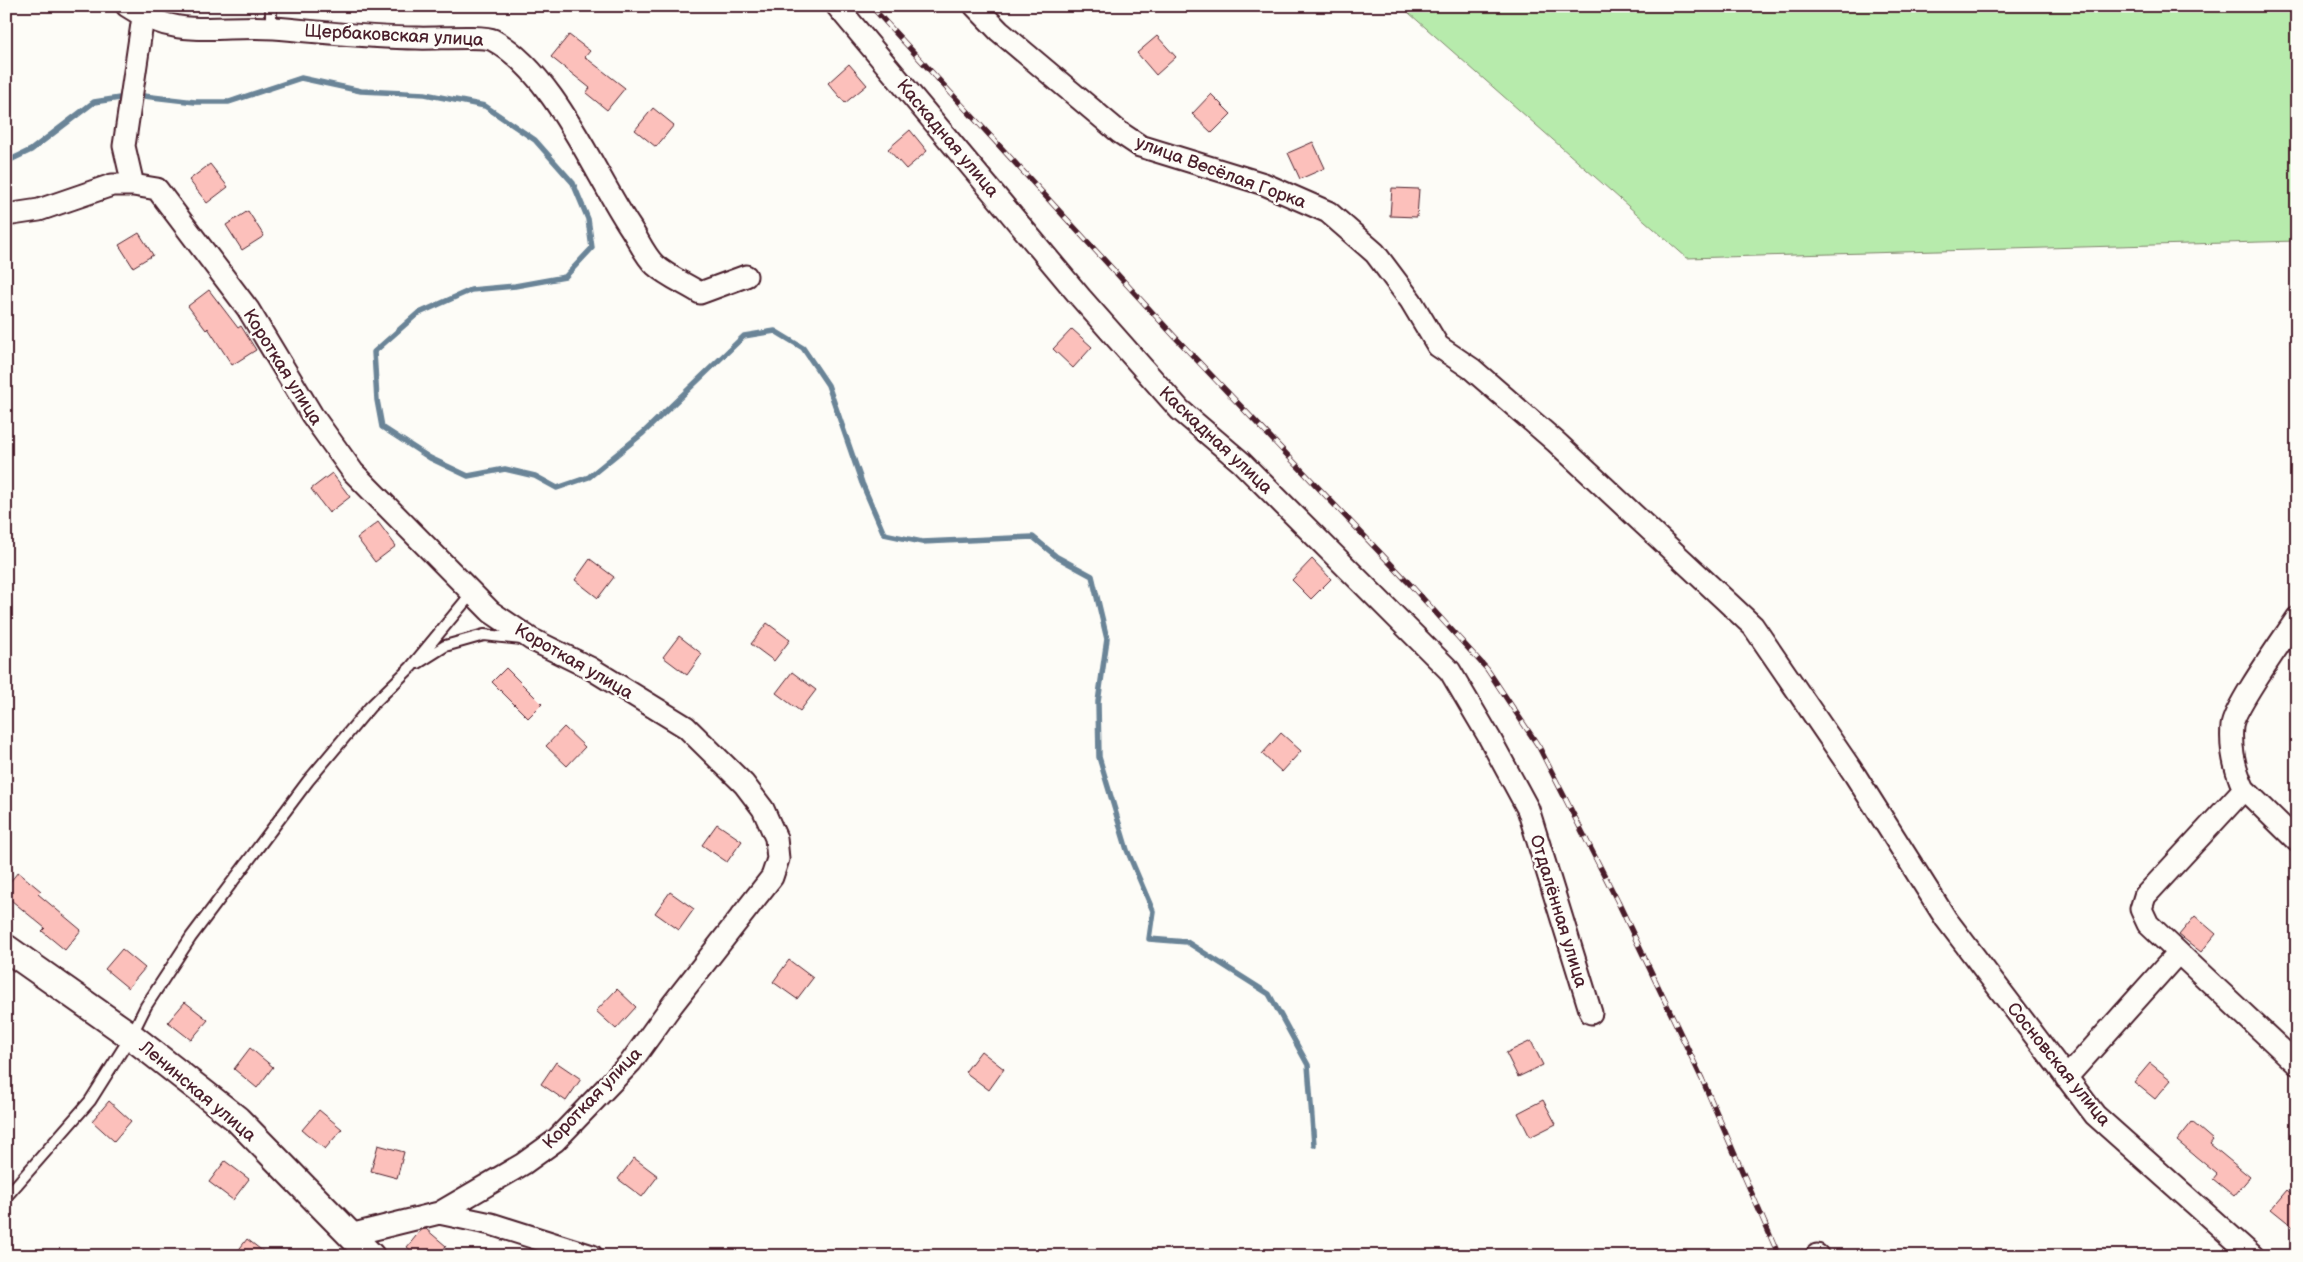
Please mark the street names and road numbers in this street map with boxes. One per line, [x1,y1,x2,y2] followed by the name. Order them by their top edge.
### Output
[304,20,485,51] street label: Щербаковская улица
[892,75,1003,202] street label: Каскадная улица
[1133,132,1309,213] street label: улица Весёлая Горка
[238,305,327,430] street label: Короткая улица
[1155,382,1277,499] street label: Каскадная улица
[511,619,637,704] street label: Короткая улица
[1525,832,1592,990] street label: Отдалённая улица
[2002,998,2115,1131] street label: Сосновская улица
[135,1036,260,1146] street label: Ленинская улица
[539,1043,646,1154] street label: Короткая улица

